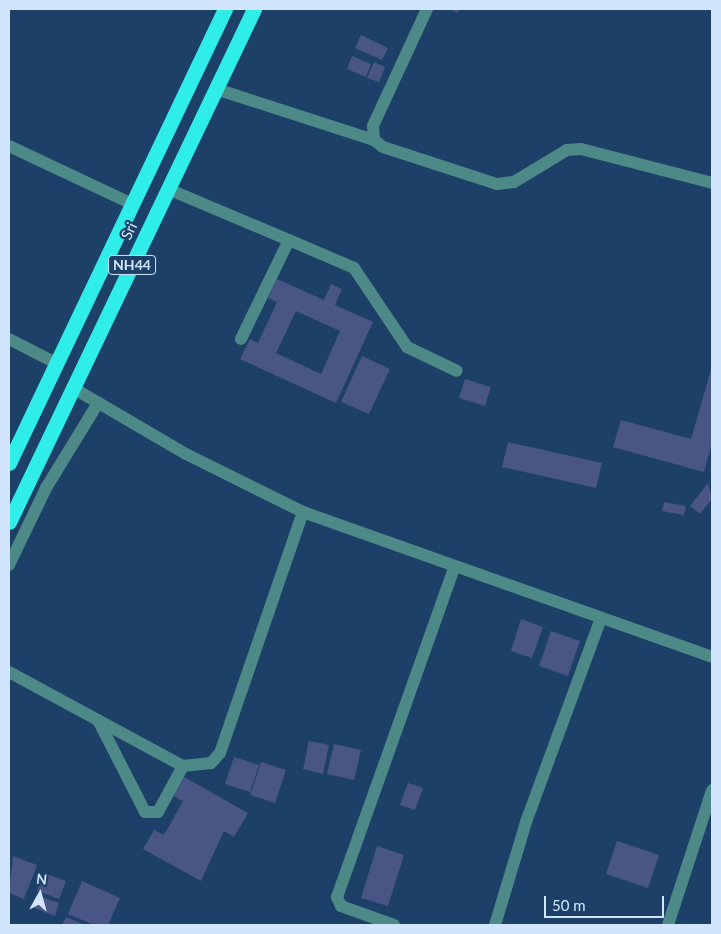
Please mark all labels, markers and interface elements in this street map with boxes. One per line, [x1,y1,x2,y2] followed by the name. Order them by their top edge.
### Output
[117,219,141,243] street label: Sri
[107,254,157,276] road number: NH44
[15,869,65,919] north arrow
[35,870,48,888] text: N
[546,886,666,918] scale bar
[552,896,586,914] text: 50 m

